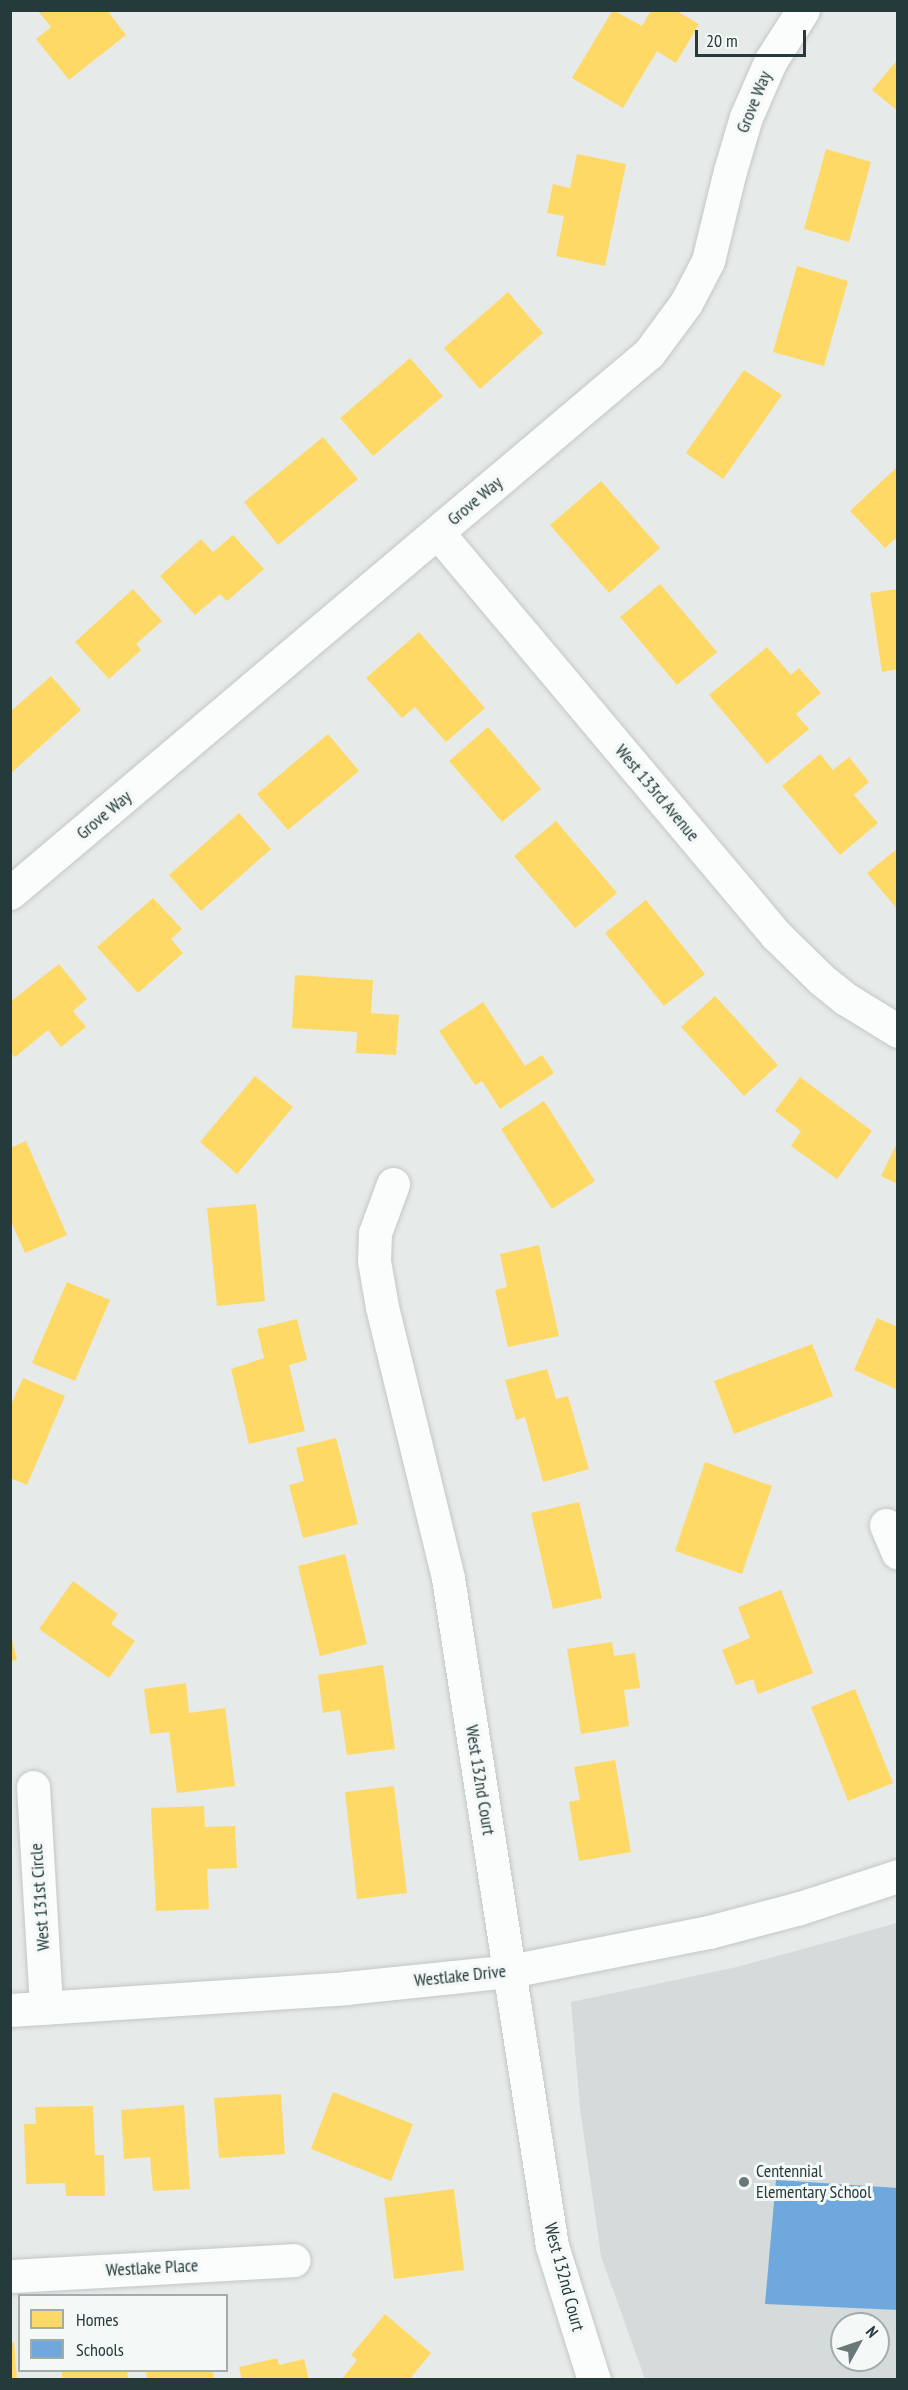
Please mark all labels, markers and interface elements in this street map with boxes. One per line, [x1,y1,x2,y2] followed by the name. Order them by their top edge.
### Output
[698,18,809,56] scale bar
[706,29,738,52] text: 20 m
[732,68,776,136] street label: Grove Way
[443,472,507,530] street label: Grove Way
[610,740,704,846] street label: West 133rd Avenue
[72,786,136,844] street label: Grove Way
[461,1723,499,1837] street label: West 132nd Court
[25,1842,55,1952] street label: West 131st Circle
[413,1960,507,1992] street label: Westlake Drive
[756,2161,872,2204] place label: Centennial Elementary School
[737,2175,751,2189] marker: Centennial Elementary School
[539,2221,589,2333] street label: West 132nd Court
[105,2255,199,2281] street label: Westlake Place
[18,2294,228,2372] legend
[76,2308,119,2331] text: Homes
[830,2312,890,2372] north arrow
[862,2322,883,2341] text: N
[76,2338,124,2361] text: Schools

